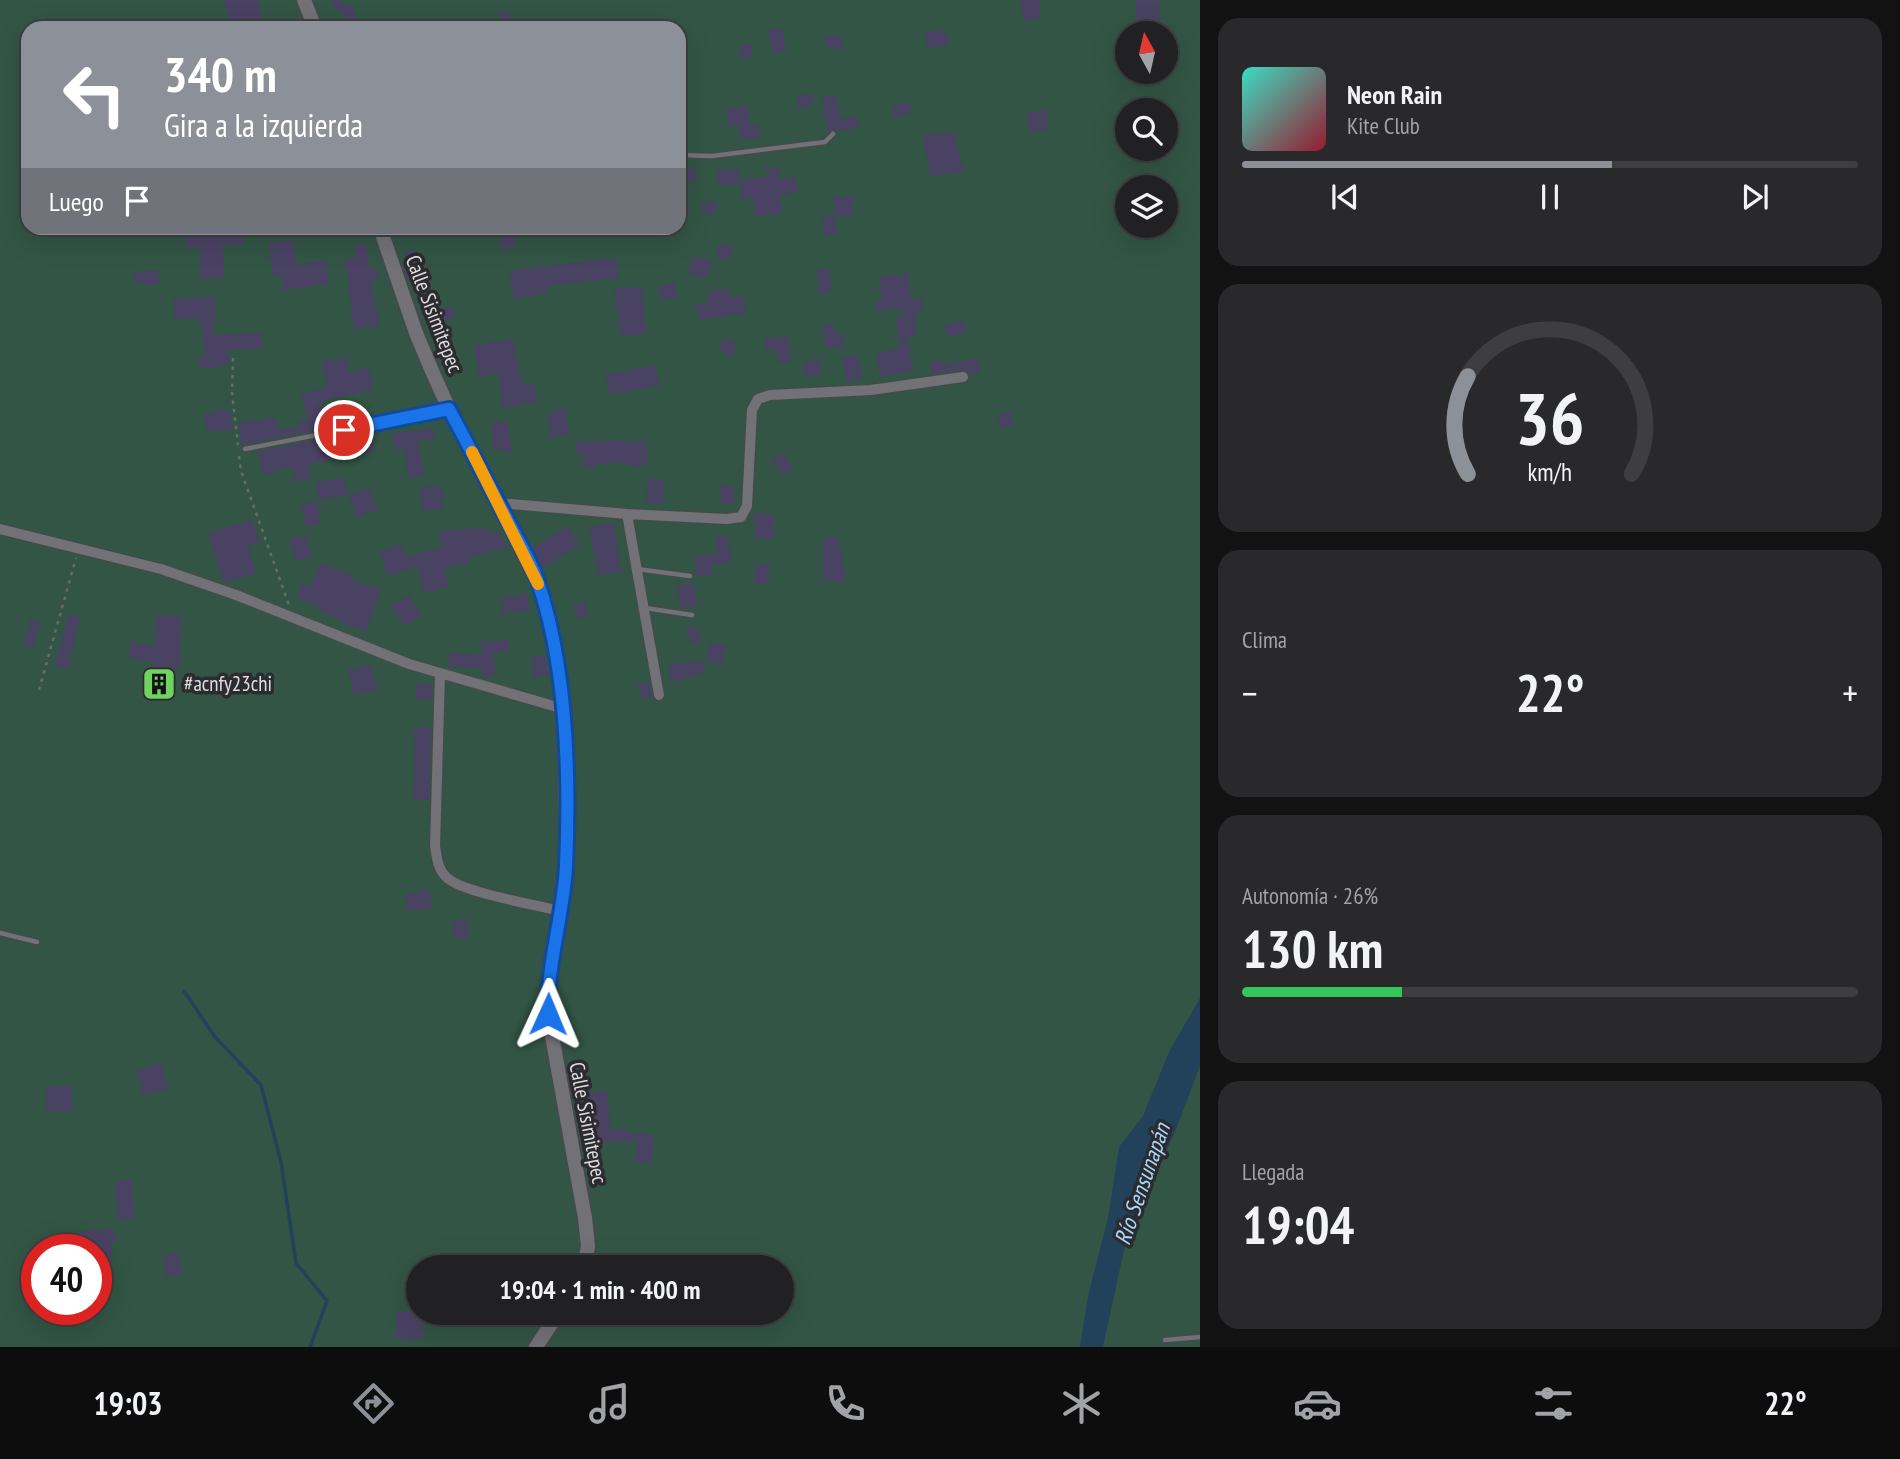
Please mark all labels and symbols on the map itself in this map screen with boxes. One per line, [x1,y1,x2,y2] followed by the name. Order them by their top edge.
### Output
[1115,21,1178,84] north arrow
[400,251,469,377] street label: Calle Sisimitepec
[314,400,374,460] pin
[140,665,178,703] building icon: #acnfy23chi
[184,670,272,697] place label: #acnfy23chi
[511,977,585,1051] position arrow
[563,1060,614,1187] street label: Calle Sisimitepec
[1107,1117,1176,1248] water label: Río Sensunapán
[21,1234,112,1325] speed limit sign: 40

